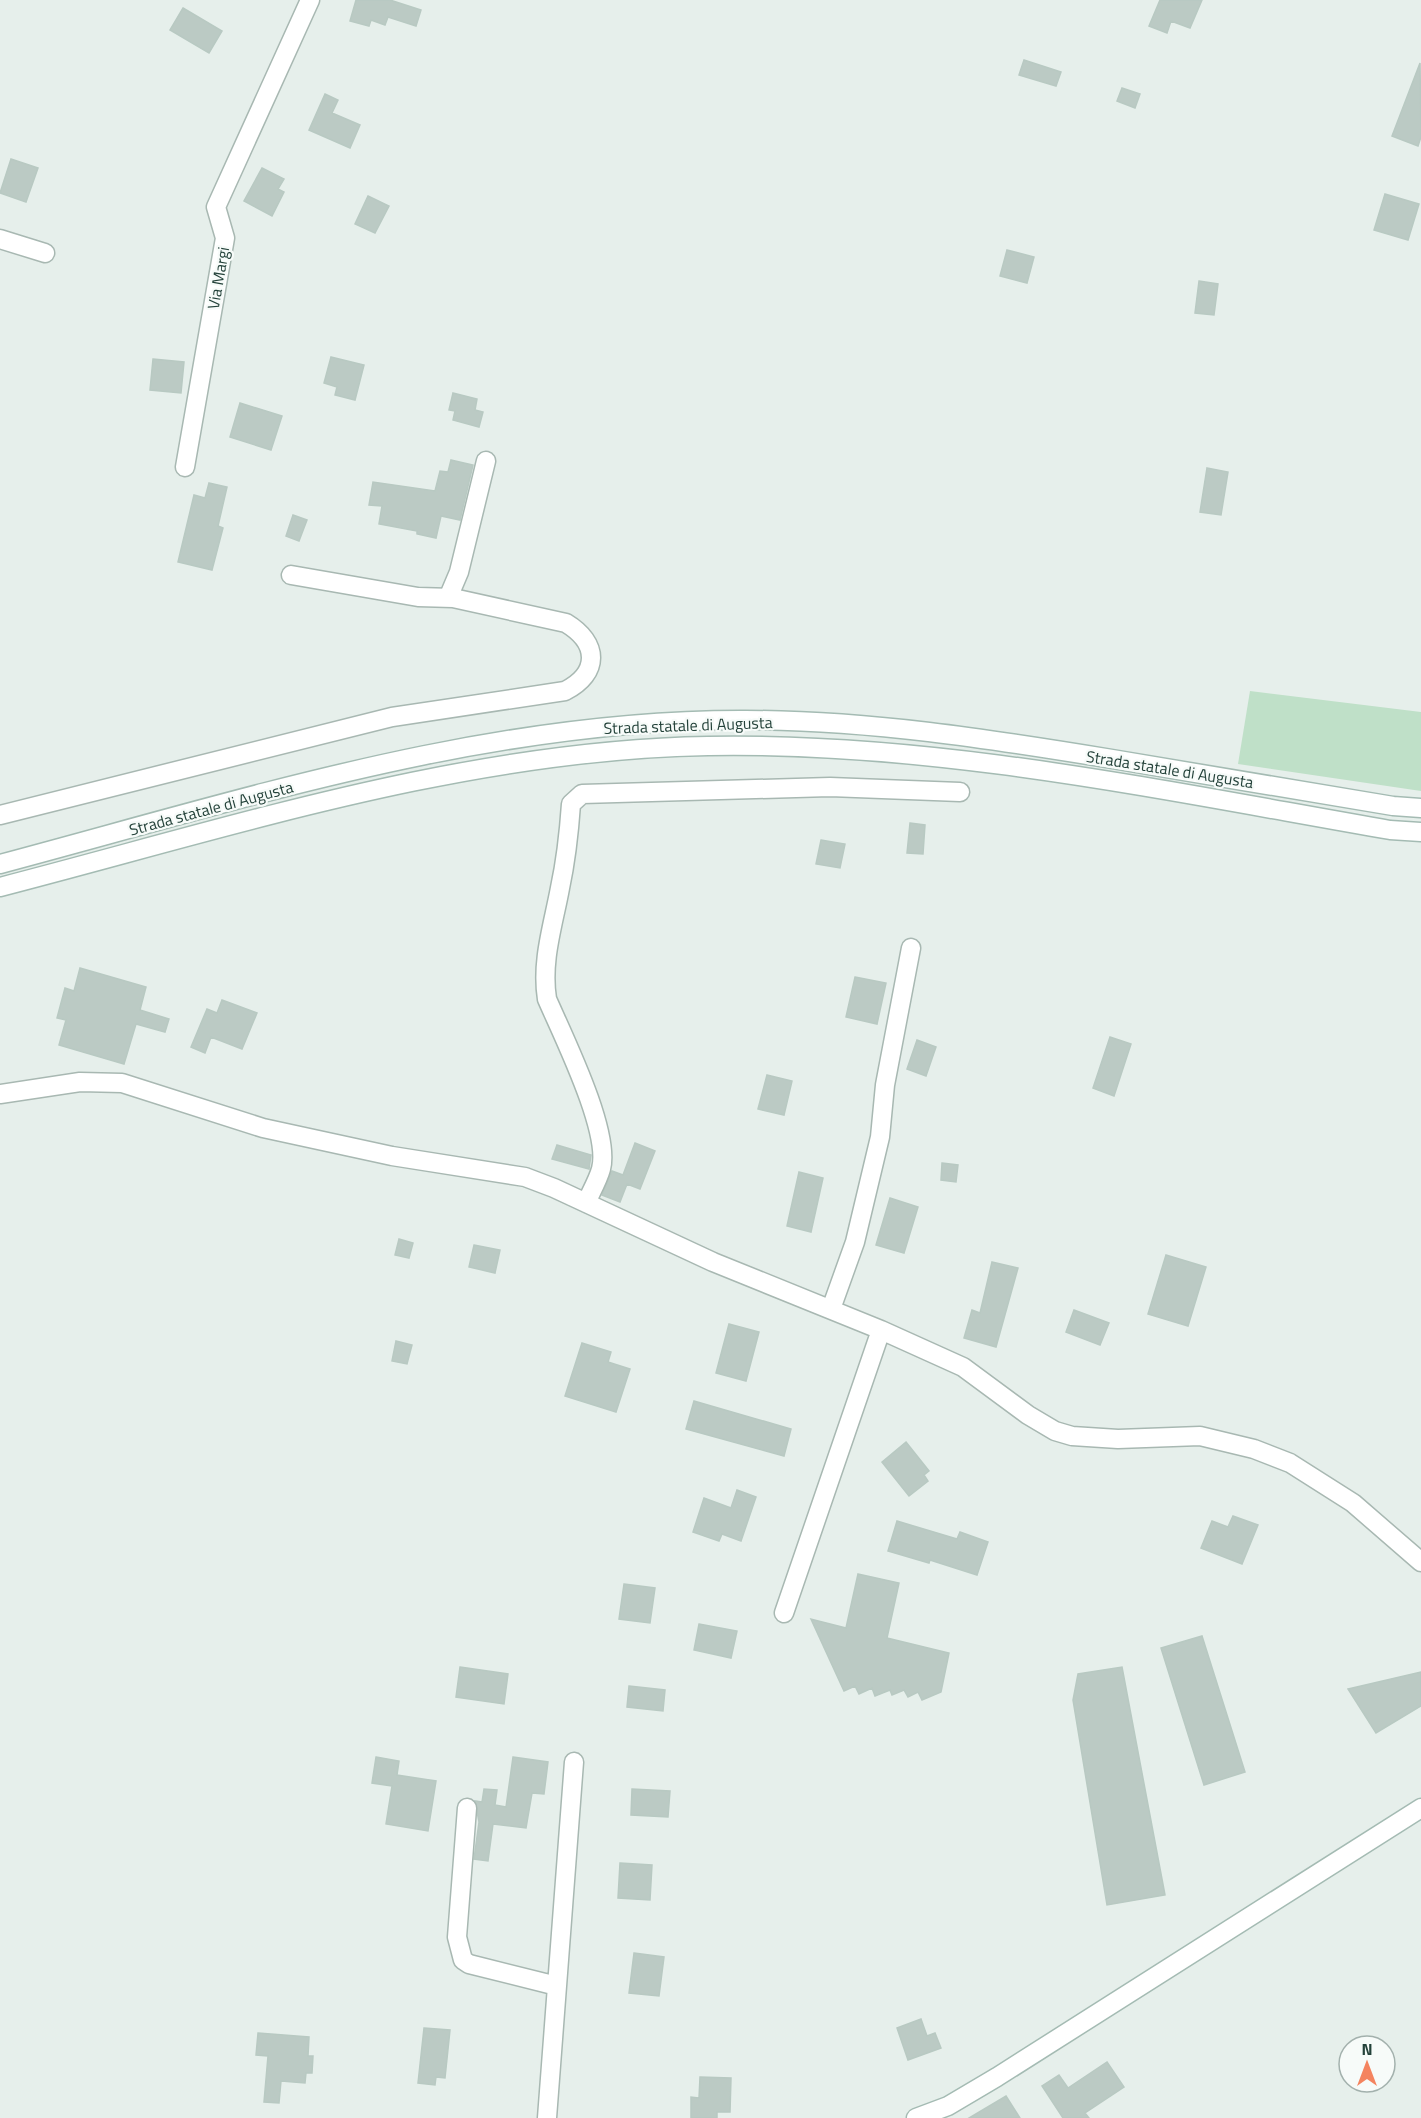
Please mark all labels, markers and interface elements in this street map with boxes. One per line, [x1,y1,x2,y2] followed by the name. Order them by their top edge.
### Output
[201,245,235,311] street label: Via Margi
[603,710,773,740] street label: Strada statale di Augusta
[1085,744,1255,794] street label: Strada statale di Augusta
[126,775,296,841] street label: Strada statale di Augusta
[1337,2034,1397,2094] north arrow
[1361,2037,1373,2061] text: N

